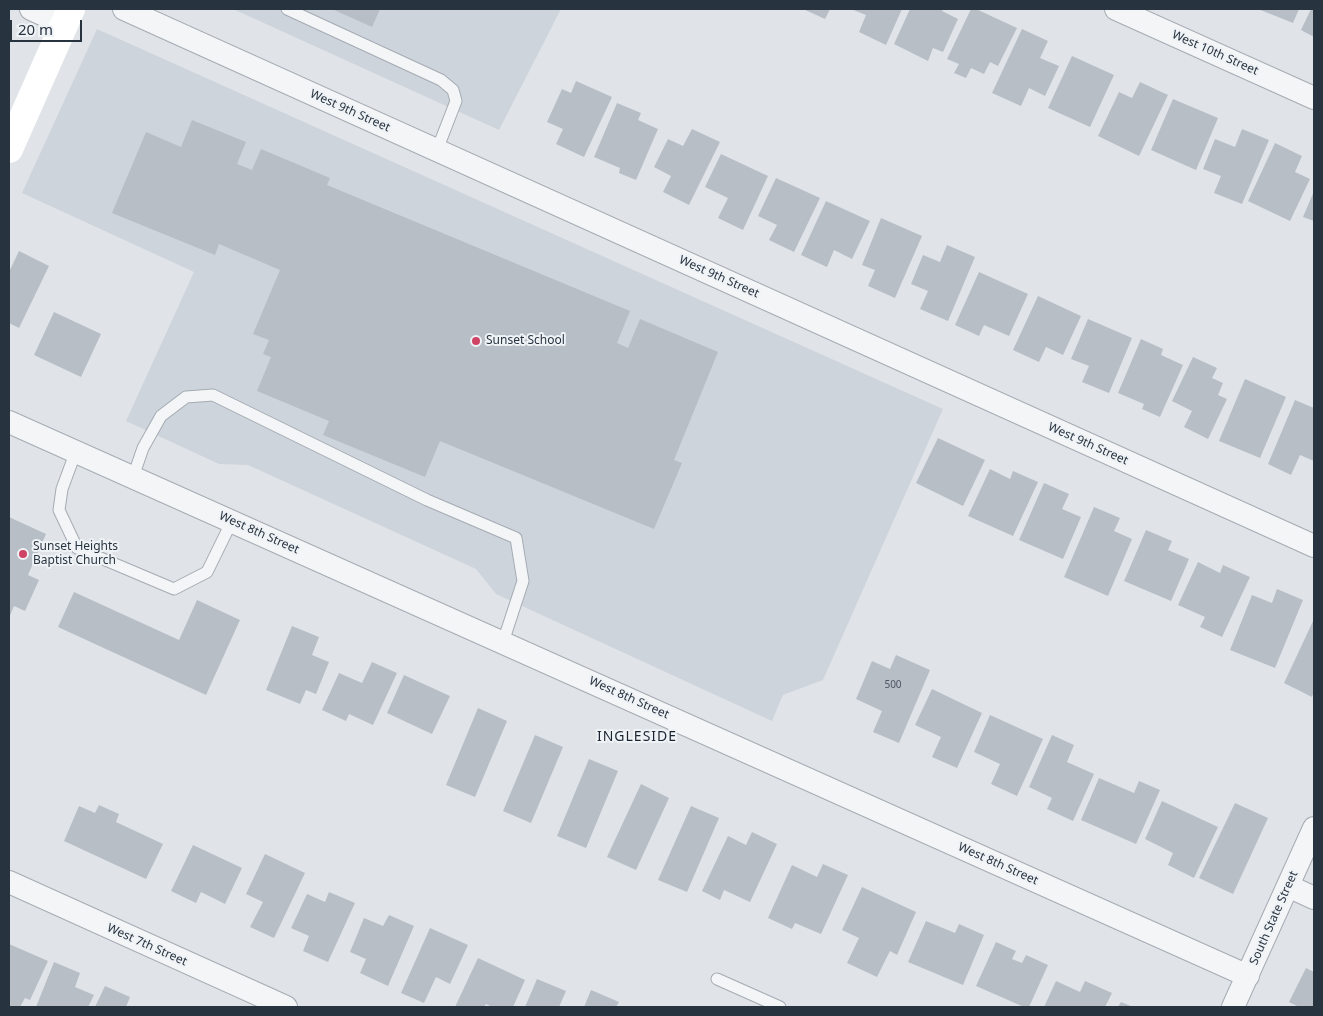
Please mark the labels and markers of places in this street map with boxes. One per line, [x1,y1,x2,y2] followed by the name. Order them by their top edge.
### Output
[486,334,565,348] place label: Sunset School
[470,335,482,347] marker: Sunset School
[33,540,118,568] place label: Sunset Heights Baptist Church
[17,548,29,560] marker: Sunset Heights Baptist Church

